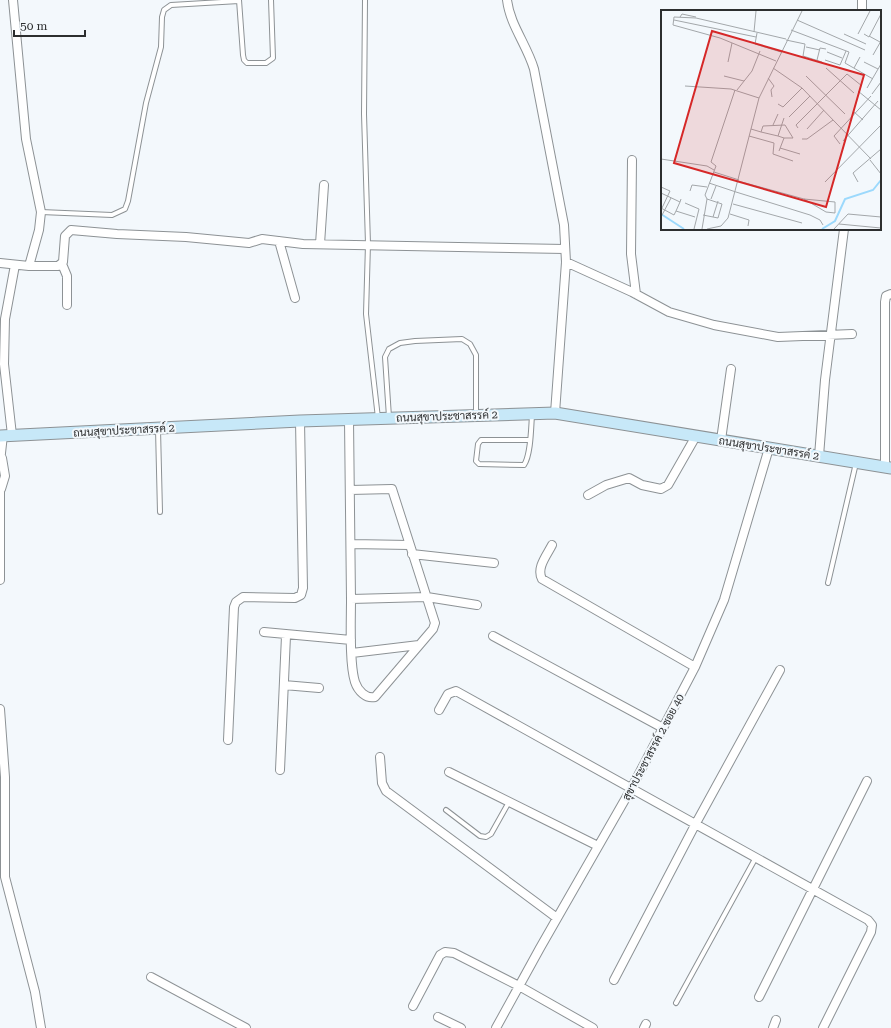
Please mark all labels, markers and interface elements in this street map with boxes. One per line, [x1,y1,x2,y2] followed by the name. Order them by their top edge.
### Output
[661,10,881,230] inset map
[14,12,85,38] scale bar
[20,19,47,33] text: 50 m
[396,406,498,427] street label: ถนนสุขาประชาสรรค์ 2
[73,419,175,442] street label: ถนนสุขาประชาสรรค์ 2
[717,432,820,465] street label: ถนนสุขาประชาสรรค์ 2
[618,691,689,804] street label: สุขาประชาสรรค์ 2 ซอย 40

